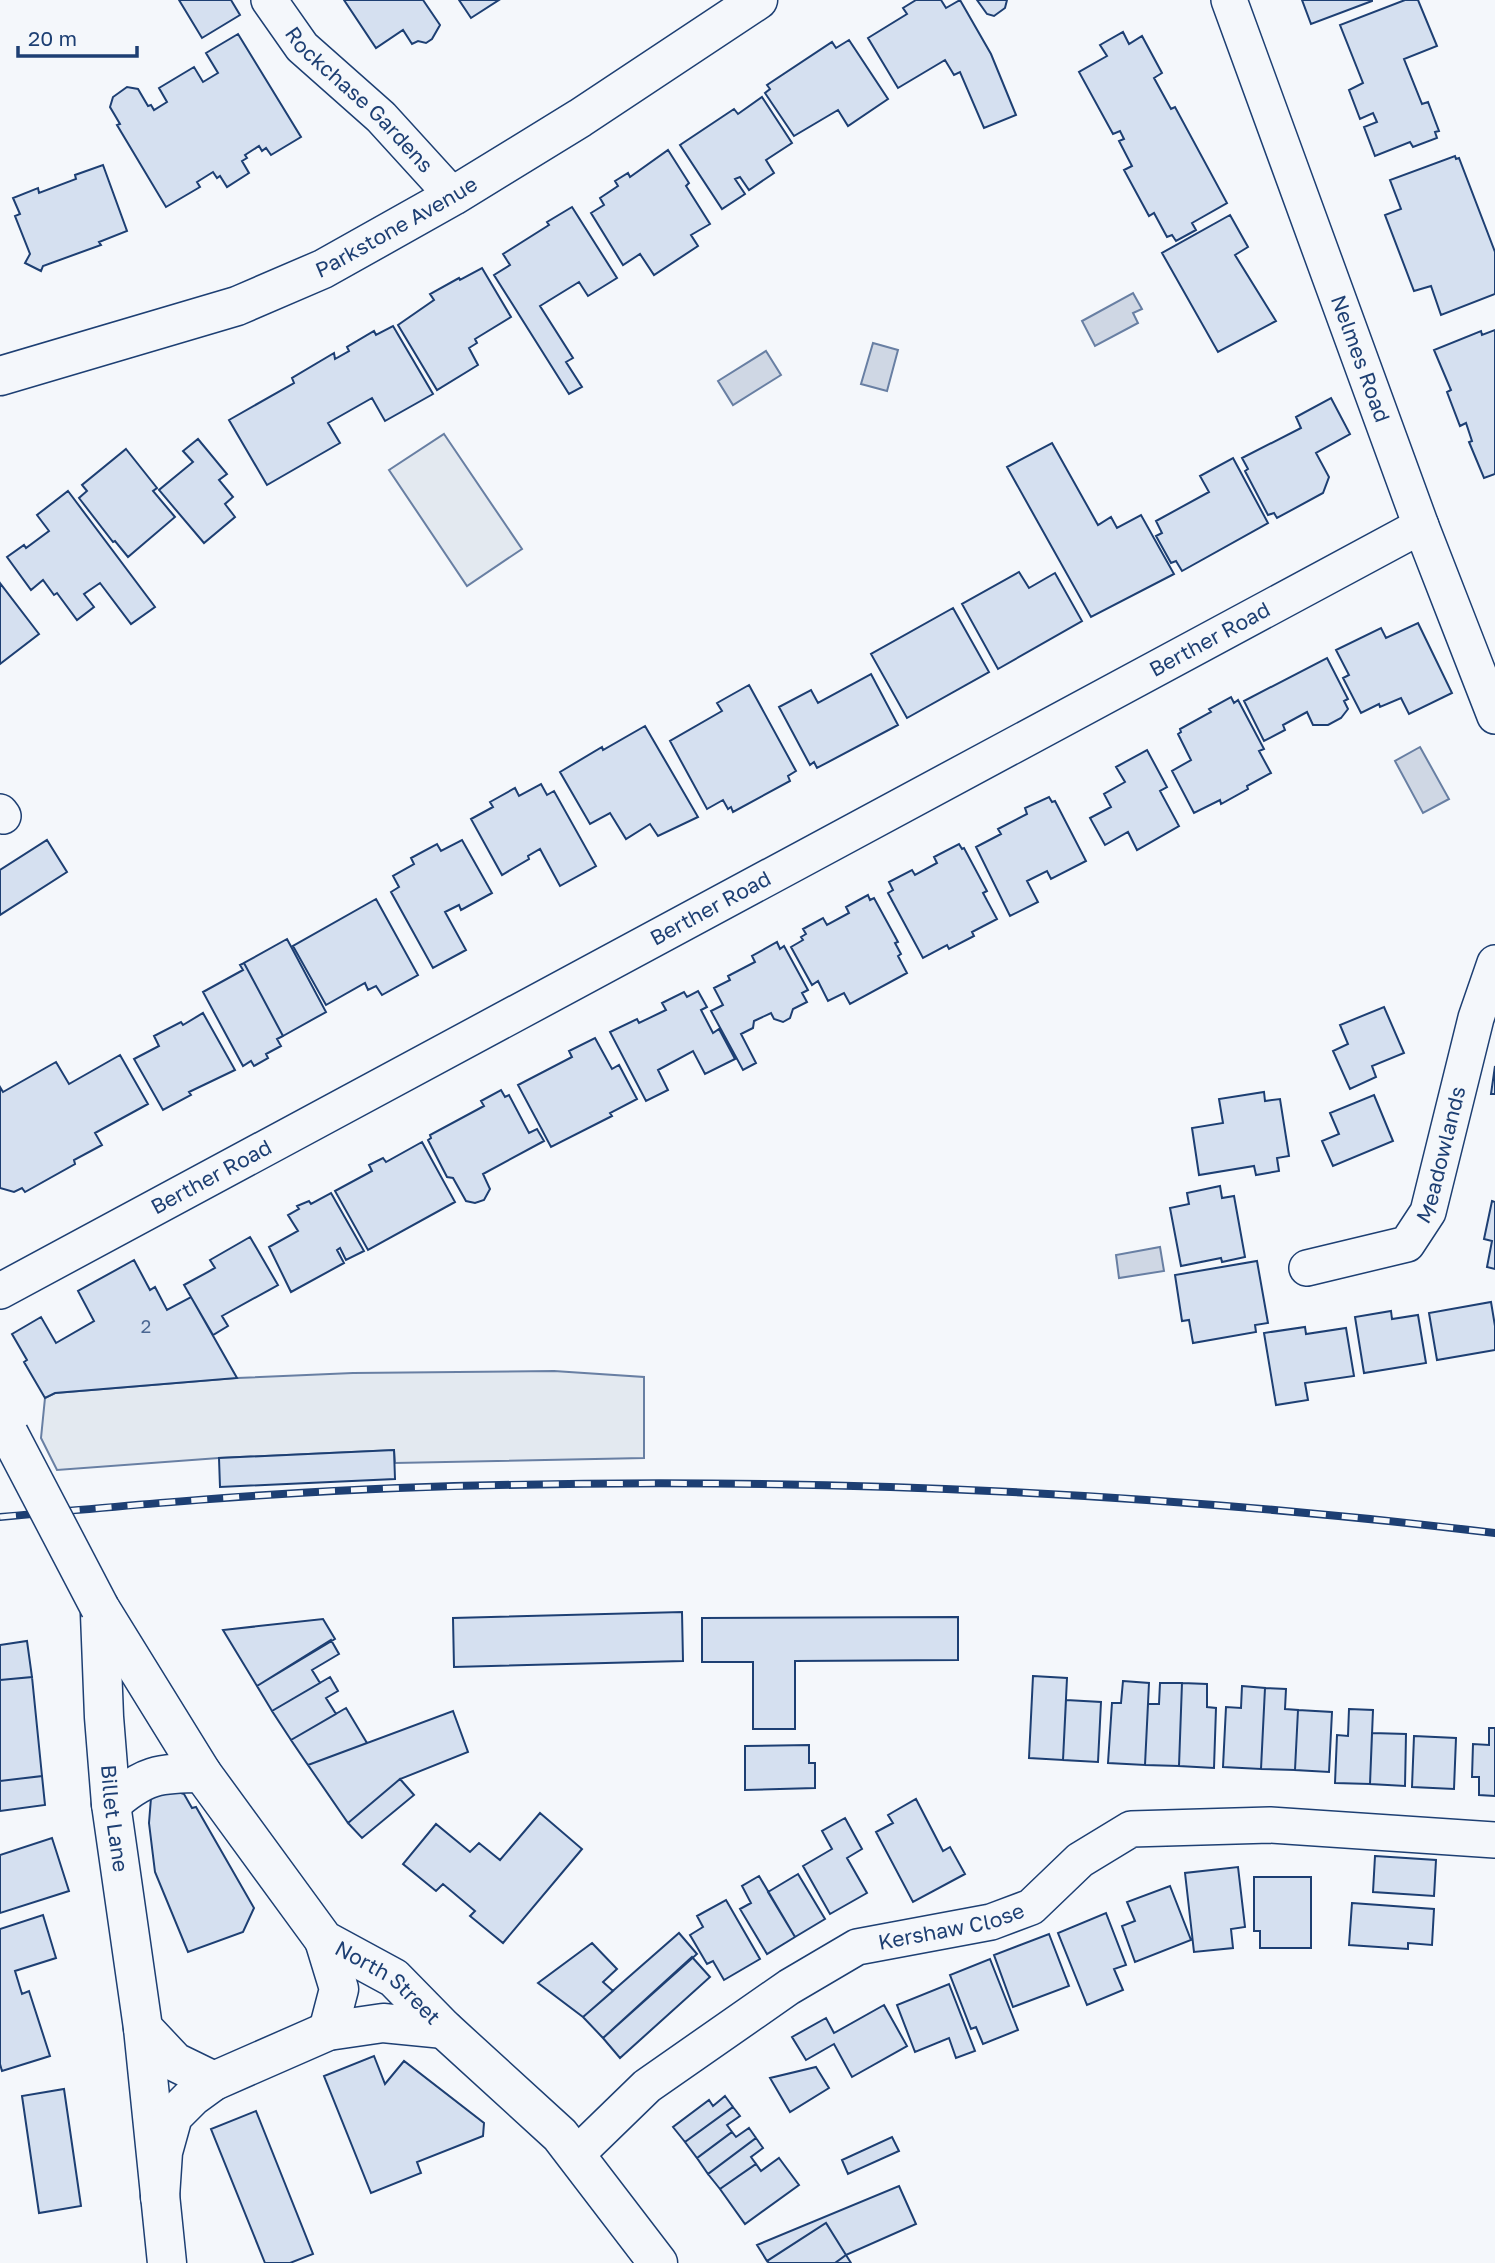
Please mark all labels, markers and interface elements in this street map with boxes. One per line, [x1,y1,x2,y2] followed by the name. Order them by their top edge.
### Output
[18,14,136,58] scale bar
[280,21,439,178] street label: Rockchase Gardens
[28,25,77,51] text: 20 m
[311,170,482,283] street label: Parkstone Avenue
[1326,291,1396,426] street label: Nelmes Road
[1144,596,1274,682] street label: Berther Road
[645,865,775,951] street label: Berther Road
[1410,1084,1471,1228] street label: Meadowlands
[146,1133,276,1219] street label: Berther Road
[141,1315,151,1337] house number: 2
[96,1764,135,1874] street label: Billet Lane
[876,1897,1028,1955] street label: Kershaw Close
[331,1934,446,2030] street label: North Street

